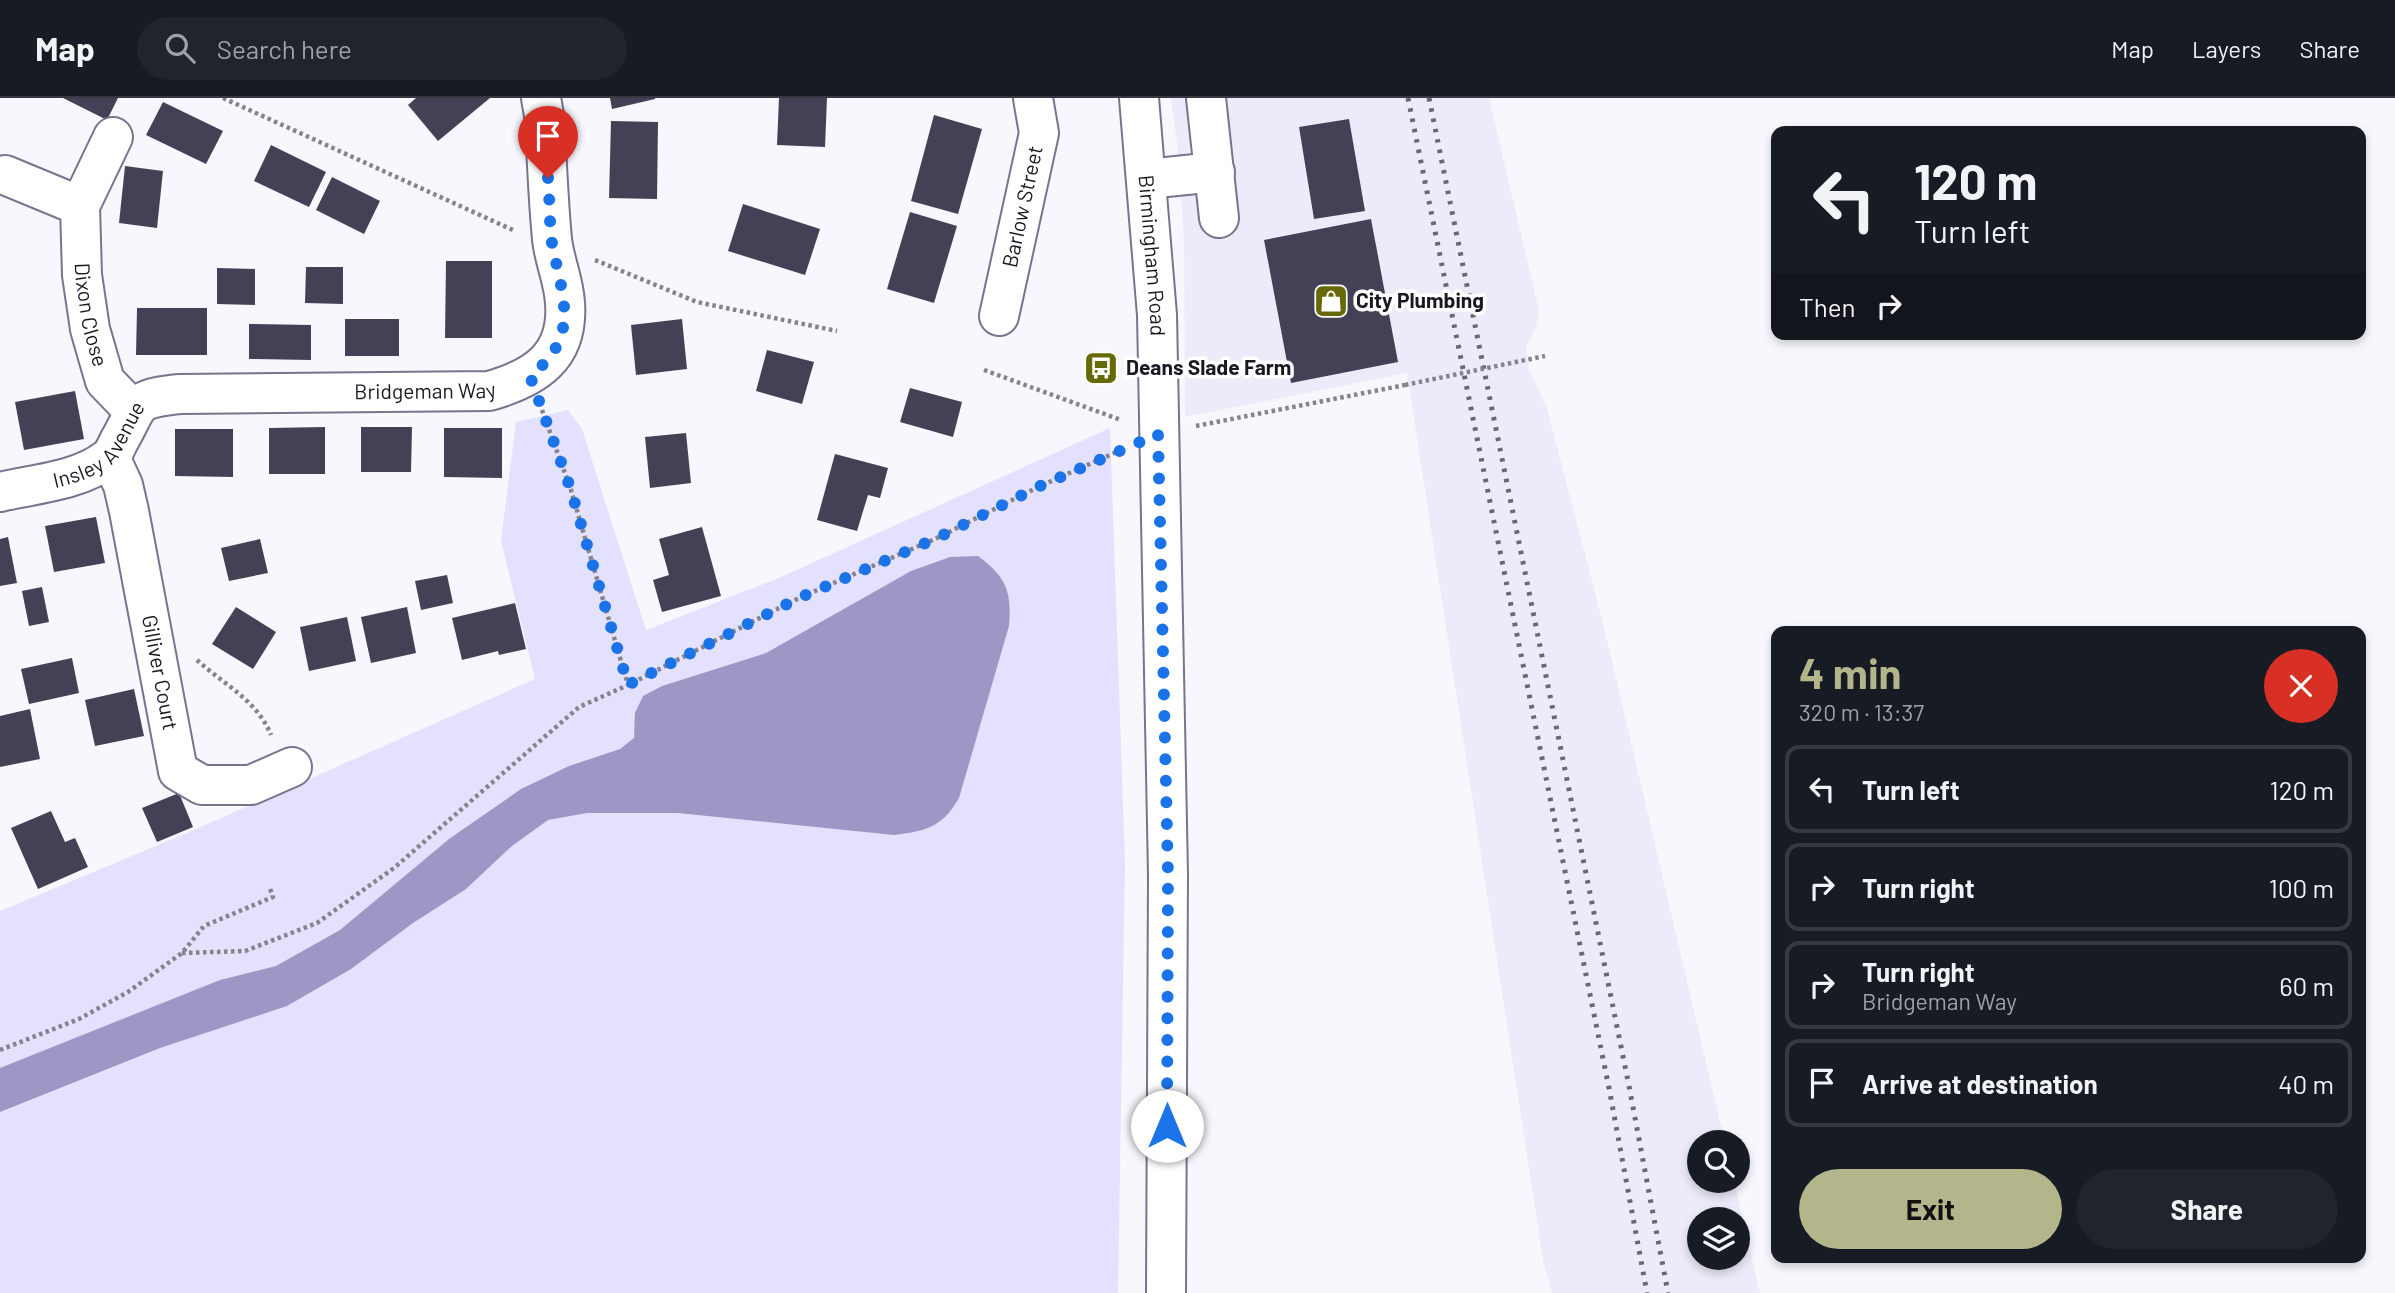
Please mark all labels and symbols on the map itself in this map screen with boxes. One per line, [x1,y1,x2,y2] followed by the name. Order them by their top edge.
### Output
[518,106,578,178] pin
[996,143,1047,270] street label: Barlow Street
[1134,174,1171,336] street label: Birmingham Road
[71,262,114,369] street label: Dixon Close
[1312,282,1350,320] shop icon: City Plumbing
[1356,287,1484,312] place label: City Plumbing
[1082,349,1120,387] bus stop icon: Deans Slade Farm
[1126,354,1291,379] place label: Deans Slade Farm
[354,376,499,403] street label: Bridgeman Way
[50,395,149,492] street label: Insley Avenue
[138,613,184,732] street label: Gilliver Court
[1130,1089,1204,1163] position arrow

